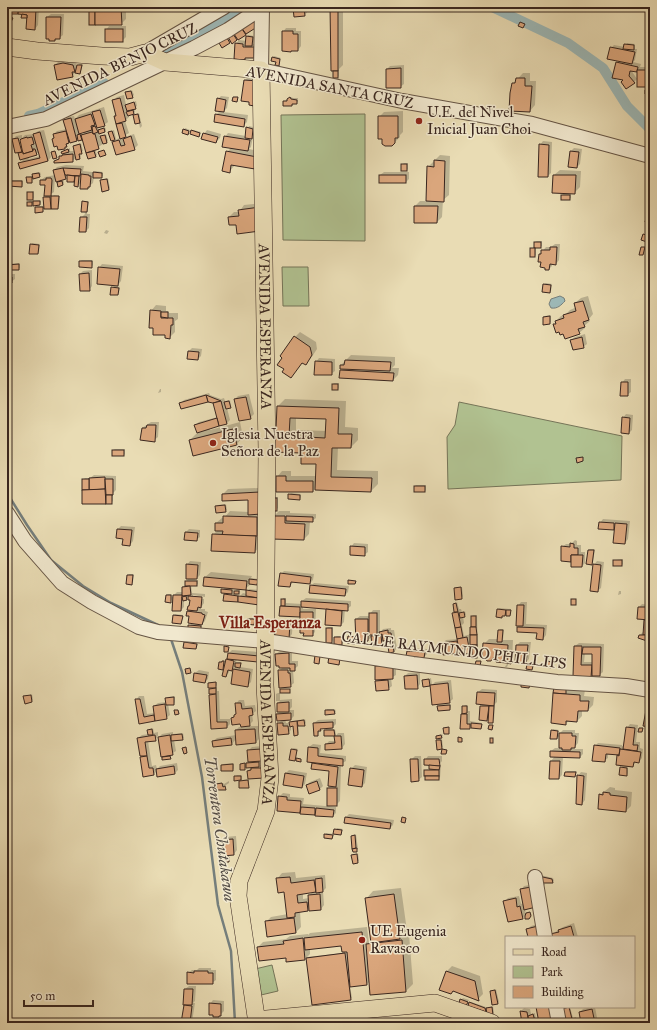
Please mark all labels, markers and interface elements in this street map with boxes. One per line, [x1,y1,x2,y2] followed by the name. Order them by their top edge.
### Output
[39,19,201,111] street label: AVENIDA BENJO CRUZ
[244,62,415,112] street label: AVENIDA SANTA CRUZ
[427,103,531,139] place label: U.E. del Nivel Inicial Juan Choi
[414,116,424,126] marker: U.E. del Nivel Inicial Juan Choi
[255,243,275,410] street label: AVENIDA ESPERANZA
[221,425,319,460] place label: Iglesia Nuestra Señora de la Paz
[208,438,218,448] marker: Iglesia Nuestra Señora de la Paz
[218,613,322,633] district label: Villa Esperanza
[340,627,568,673] street label: CALLE RAYMUNDO PHILLIPS
[256,639,280,806] street label: AVENIDA ESPERANZA
[200,755,240,903] water label: Torrentera Chutakawa
[370,922,447,957] place label: UE Eugenia Ravasco
[357,935,367,945] marker: UE Eugenia Ravasco
[505,936,635,1008] legend
[541,945,567,959] text: Road
[541,965,563,979] text: Park
[24,982,93,1008] scale bar
[541,985,584,1000] text: Building
[30,989,55,1003] text: 50 m

